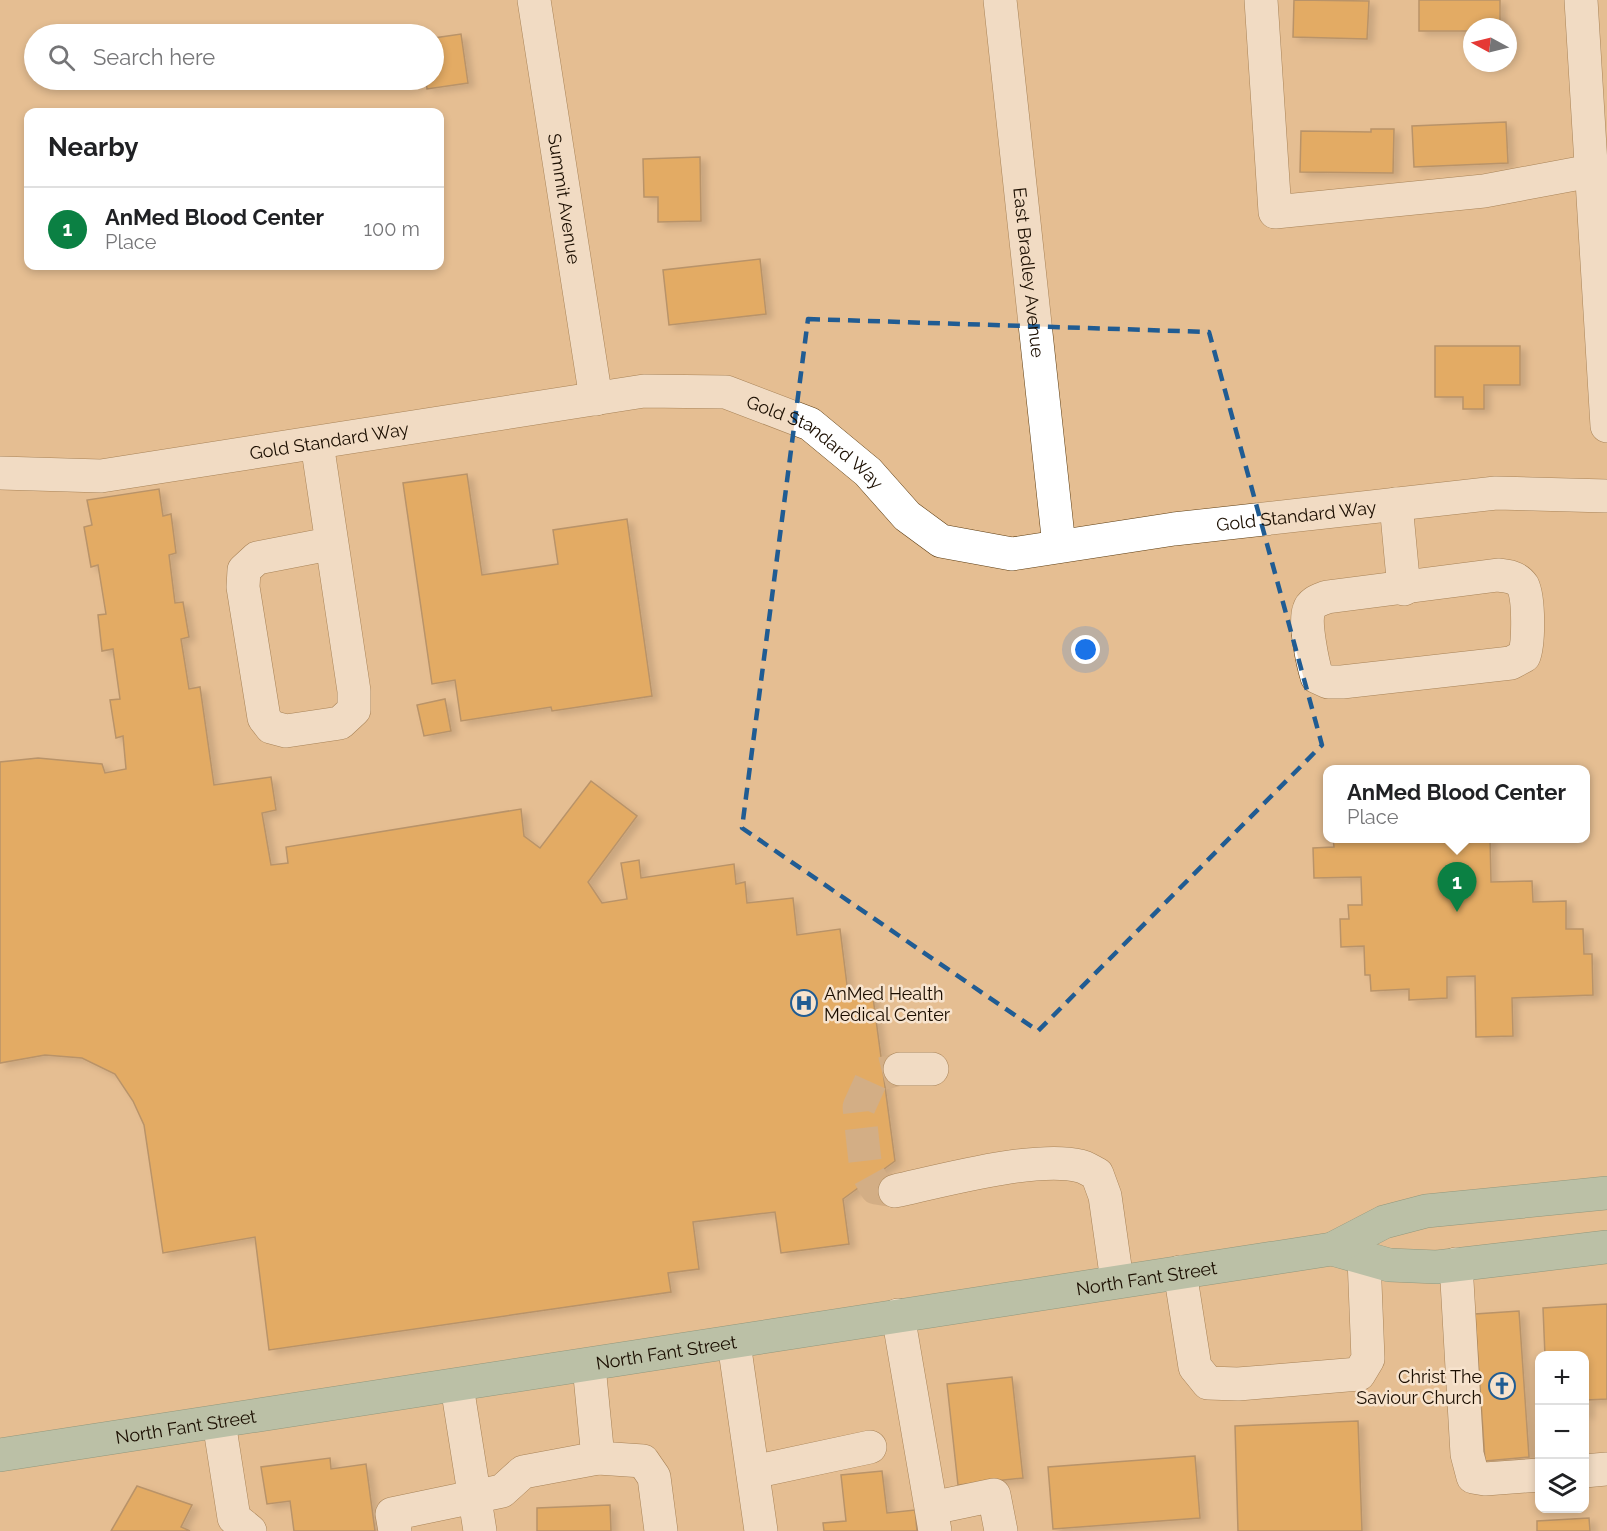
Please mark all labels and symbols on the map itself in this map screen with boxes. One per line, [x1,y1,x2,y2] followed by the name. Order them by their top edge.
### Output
[1463,18,1517,72] north arrow
[544,132,585,266] street label: Summit Avenue
[1010,186,1049,359] street label: East Bradley Avenue
[744,390,888,493] street label: Gold Standard Way
[248,417,411,463] street label: Gold Standard Way
[1215,496,1378,535] street label: Gold Standard Way
[1071,635,1100,664] your location
[1438,862,1476,912] pin: 1
[824,983,951,1025] place label: AnMed Health Medical Center
[789,988,819,1018] hospital icon: AnMed Health Medical Center
[1075,1256,1218,1299] street label: North Fant Street
[594,1331,738,1373] street label: North Fant Street
[1356,1366,1482,1408] place label: Christ The Saviour Church
[1487,1371,1517,1401] church icon: Christ The Saviour Church
[114,1405,258,1448] street label: North Fant Street

